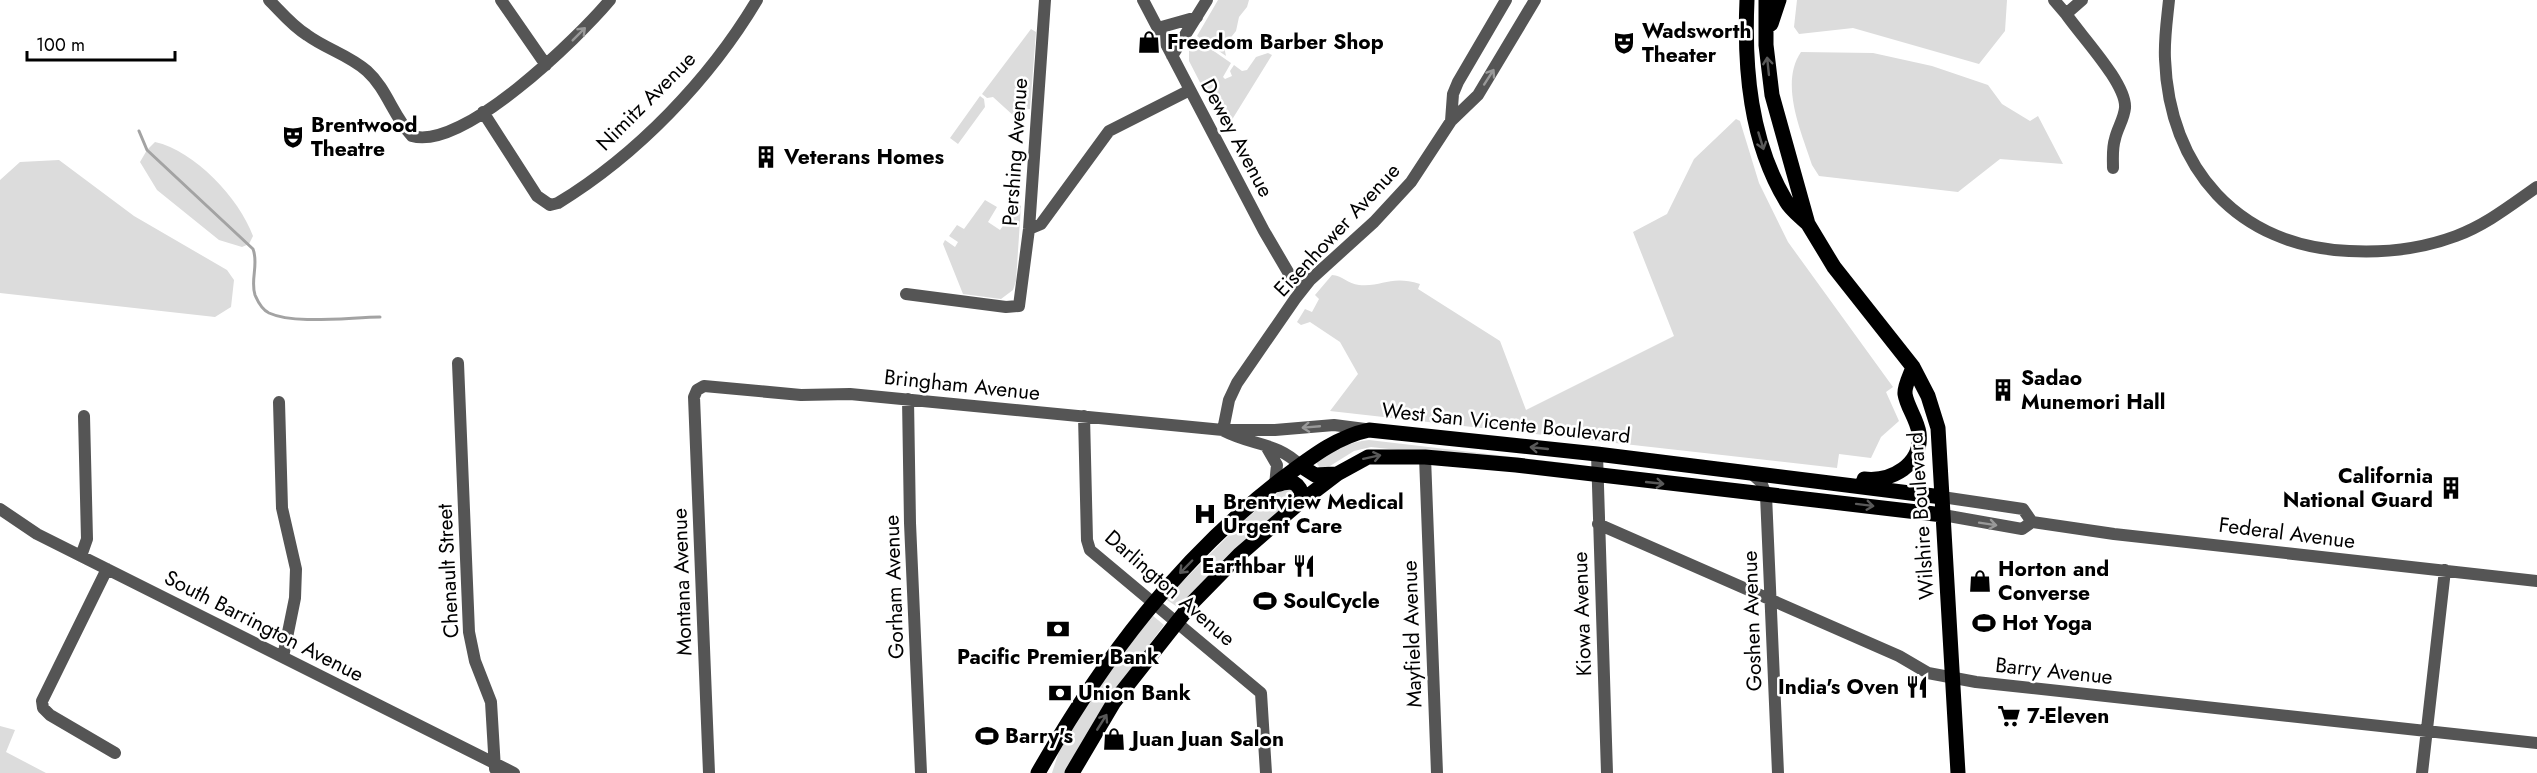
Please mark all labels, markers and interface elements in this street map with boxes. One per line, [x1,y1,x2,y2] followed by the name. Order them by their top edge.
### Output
[1642,16,1751,70] place label: Wadsworth Theater
[27,24,176,62] scale bar
[571,27,586,41] one-way arrow
[1167,27,1384,57] place label: Freedom Barber Shop
[1136,29,1162,55] shop icon: Freedom Barber Shop
[1611,30,1637,56] theatre icon: Wadsworth Theater
[36,32,85,58] text: 100 m
[589,44,703,158] street label: Nimitz Avenue
[1762,57,1773,76] one-way arrow
[1483,69,1495,86] one-way arrow
[1193,73,1281,203] street label: Dewey Avenue
[995,77,1035,227] street label: Pershing Avenue
[311,110,417,164] place label: Brentwood Theatre
[280,124,306,150] theatre icon: Brentwood Theatre
[1756,131,1767,150] one-way arrow
[783,142,945,172] place label: Veterans Homes
[753,144,779,170] building icon: Veterans Homes
[1267,156,1407,304] street label: Eisenhower Avenue
[883,362,1042,408] street label: Bringham Avenue
[2021,363,2165,417] place label: Sadao Munemori Hall
[1990,377,2016,403] building icon: Sadao Munemori Hall
[1380,395,1632,451] street label: West San Vicente Boulevard
[1302,422,1322,433] one-way arrow
[1900,431,1942,601] street label: Wilshire Boulevard
[1529,442,1549,453] one-way arrow
[1362,451,1381,462] one-way arrow
[2283,461,2433,515] place label: California National Guard
[2438,475,2464,501] building icon: California National Guard
[1645,478,1664,489] one-way arrow
[1223,487,1404,541] place label: Brentview Medical Urgent Care
[1854,500,1874,511] one-way arrow
[1192,501,1218,527] hospital icon: Brentview Medical Urgent Care
[429,503,467,639] street label: Chenault Street
[664,508,700,656] street label: Montana Avenue
[2217,510,2357,556] street label: Federal Avenue
[876,514,912,660] street label: Gorham Avenue
[1978,518,1998,529] one-way arrow
[1098,523,1242,653] street label: Darlington Avenue
[1735,550,1769,692] street label: Goshen Avenue
[1202,551,1286,581] place label: Earthbar
[1565,551,1599,677] street label: Kiowa Avenue
[1291,553,1317,579] restaurant icon: Earthbar
[1998,554,2109,608] place label: Horton and Converse
[1178,559,1193,574] one-way arrow
[1394,560,1430,708] street label: Mayfield Avenue
[159,563,369,689] street label: South Barrington Avenue
[1967,568,1993,594] shop icon: Horton and Converse
[1283,586,1380,616] place label: SoulCycle
[1252,588,1278,614] sports icon: SoulCycle
[2002,608,2092,638] place label: Hot Yoga
[1971,610,1997,636] sports icon: Hot Yoga
[1045,616,1071,642] bank icon: Pacific Premier Bank
[957,642,1159,672] place label: Pacific Premier Bank
[1994,650,2114,692] street label: Barry Avenue
[1778,672,1899,702] place label: India's Oven
[1904,674,1930,700] restaurant icon: India's Oven
[1078,678,1191,708] place label: Union Bank
[1047,680,1073,706] bank icon: Union Bank
[2027,701,2109,731] place label: 7-Eleven
[1996,703,2022,729] supermarket icon: 7-Eleven
[1095,714,1108,731] one-way arrow
[1005,721,1073,751] place label: Barry's
[974,723,1000,749] sports icon: Barry's
[1128,724,1284,754] place label: Juan Juan Salon
[1101,726,1127,752] shop icon: Juan Juan Salon

